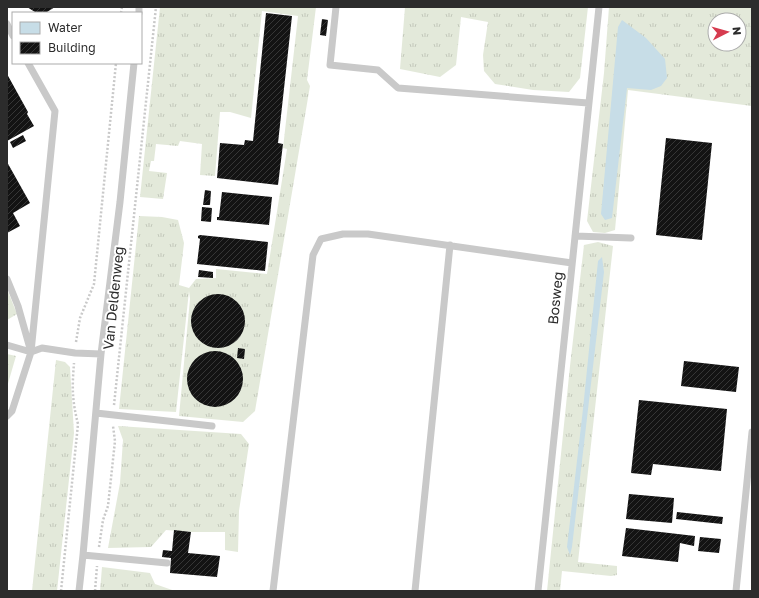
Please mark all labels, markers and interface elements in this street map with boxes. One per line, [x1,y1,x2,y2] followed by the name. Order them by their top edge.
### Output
[12,12,142,64] legend
[707,12,747,52] north arrow
[48,20,82,35] text: Water
[731,26,744,36] text: N
[48,40,96,55] text: Building
[99,245,127,351] street label: Van Deldenweg
[544,271,566,325] street label: Bosweg

